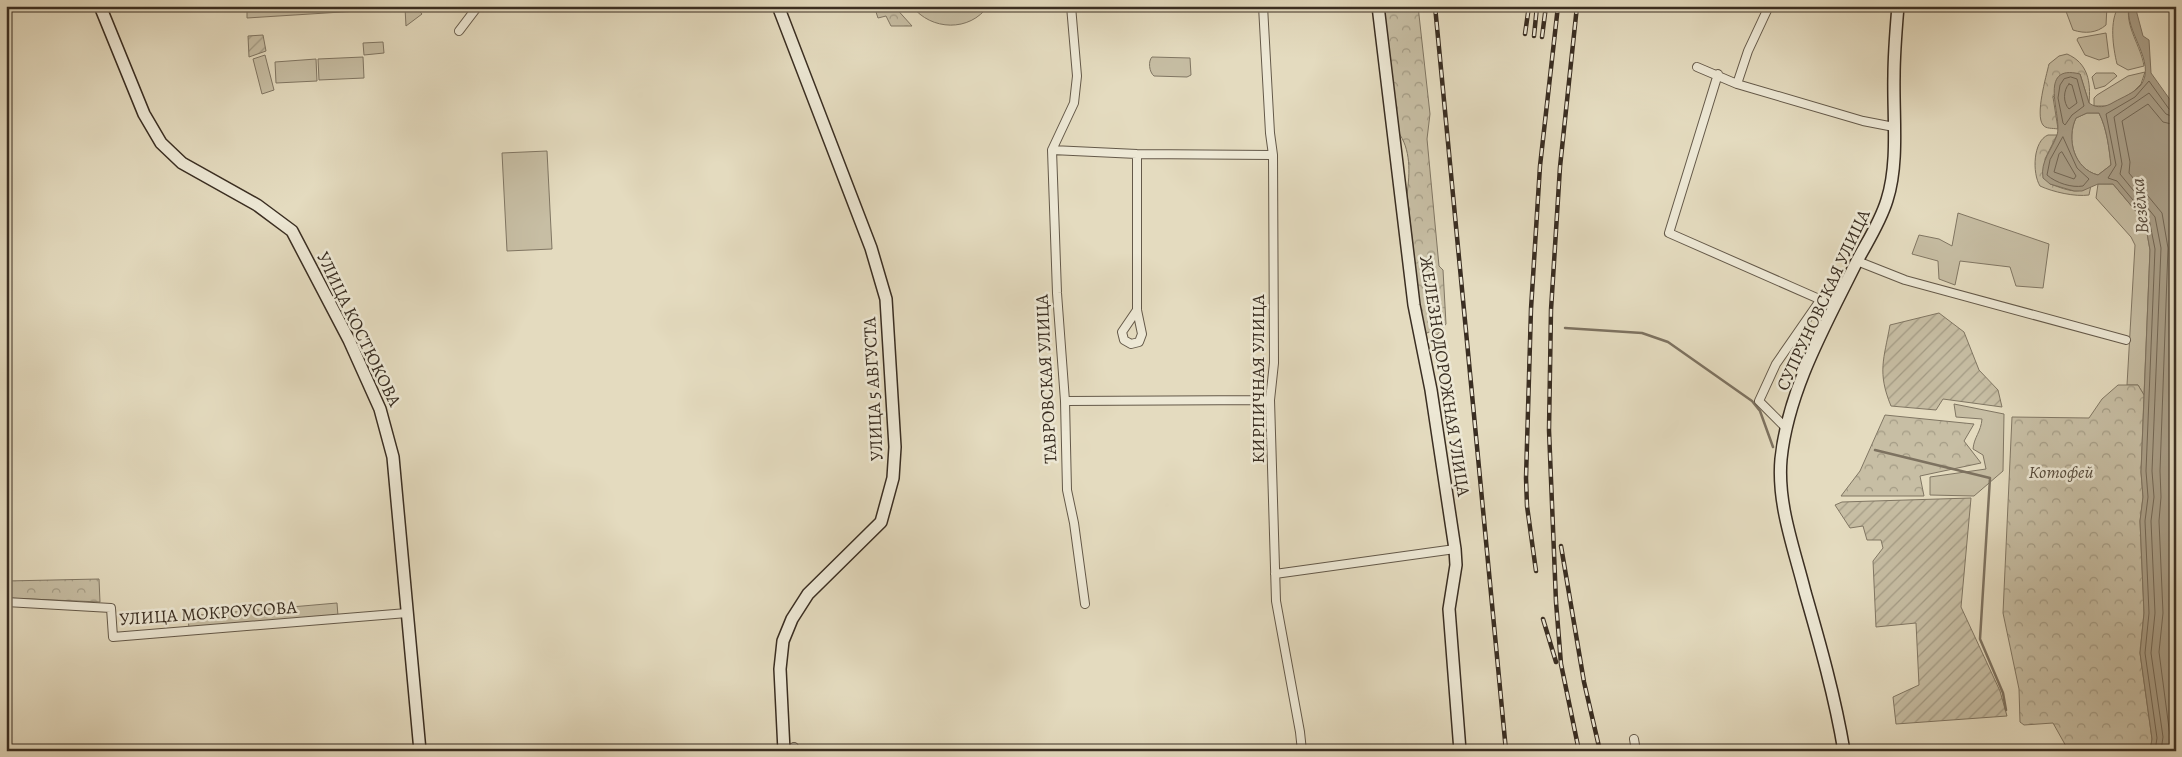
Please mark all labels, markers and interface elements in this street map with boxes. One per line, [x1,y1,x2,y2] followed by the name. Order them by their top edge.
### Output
[2125,177,2155,235] water label: Везёлка
[1770,205,1876,395] street label: СУПРУНОВСКАЯ УЛИЦА
[311,248,407,411] street label: УЛИЦА КОСТЮКОВА
[1414,254,1476,499] street label: ЖЕЛЕЗНОДОРОЖНАЯ УЛИЦА
[1030,293,1062,464] street label: ТАВРОВСКАЯ УЛИЦА
[1246,294,1270,463] street label: КИРПИЧНАЯ УЛИЦА
[857,316,889,462] street label: УЛИЦА 5 АВГУСТА
[2028,460,2094,484] park label: Котофей
[118,595,298,631] street label: УЛИЦА МОКРОУСОВА

